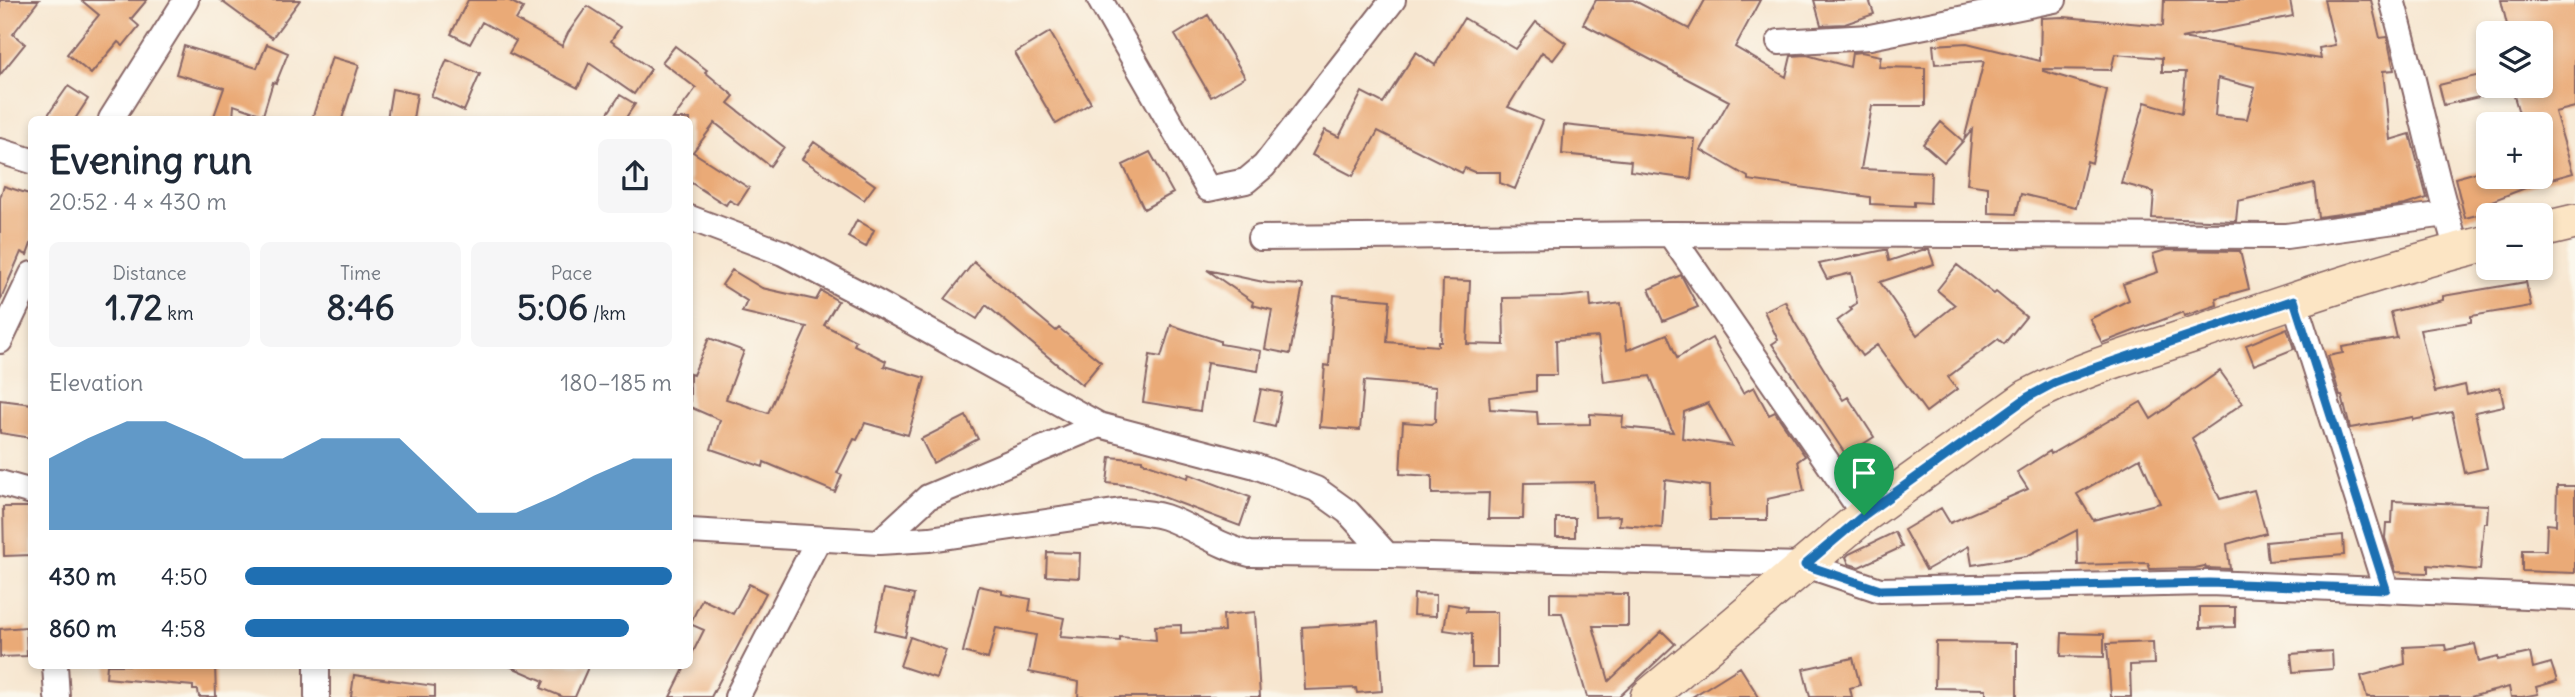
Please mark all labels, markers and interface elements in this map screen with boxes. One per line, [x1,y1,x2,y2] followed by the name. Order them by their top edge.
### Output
[2476,21,2553,280] map controls
[2476,21,2553,98] button: layers
[2476,112,2553,189] button: +
[49,137,252,184] text: Evening run
[598,139,672,213] button: share
[49,187,227,216] text: 20:52 · 4 × 430 m
[2476,203,2553,280] button: −
[112,261,187,285] text: Distance
[340,261,381,285] text: Time
[551,261,592,285] text: Pace
[105,285,163,329] text: 1.72
[326,285,395,329] text: 8:46
[517,285,588,329] text: 5:06
[163,301,194,325] text: km
[588,301,626,325] text: /km
[49,368,143,397] text: Elevation
[560,368,672,397] text: 180–185 m
[1834,443,1894,515] pin
[1845,454,1883,492] icon: arrive
[49,562,116,591] text: 430 m
[161,562,208,591] text: 4:50
[49,614,116,643] text: 860 m
[161,614,206,643] text: 4:58

